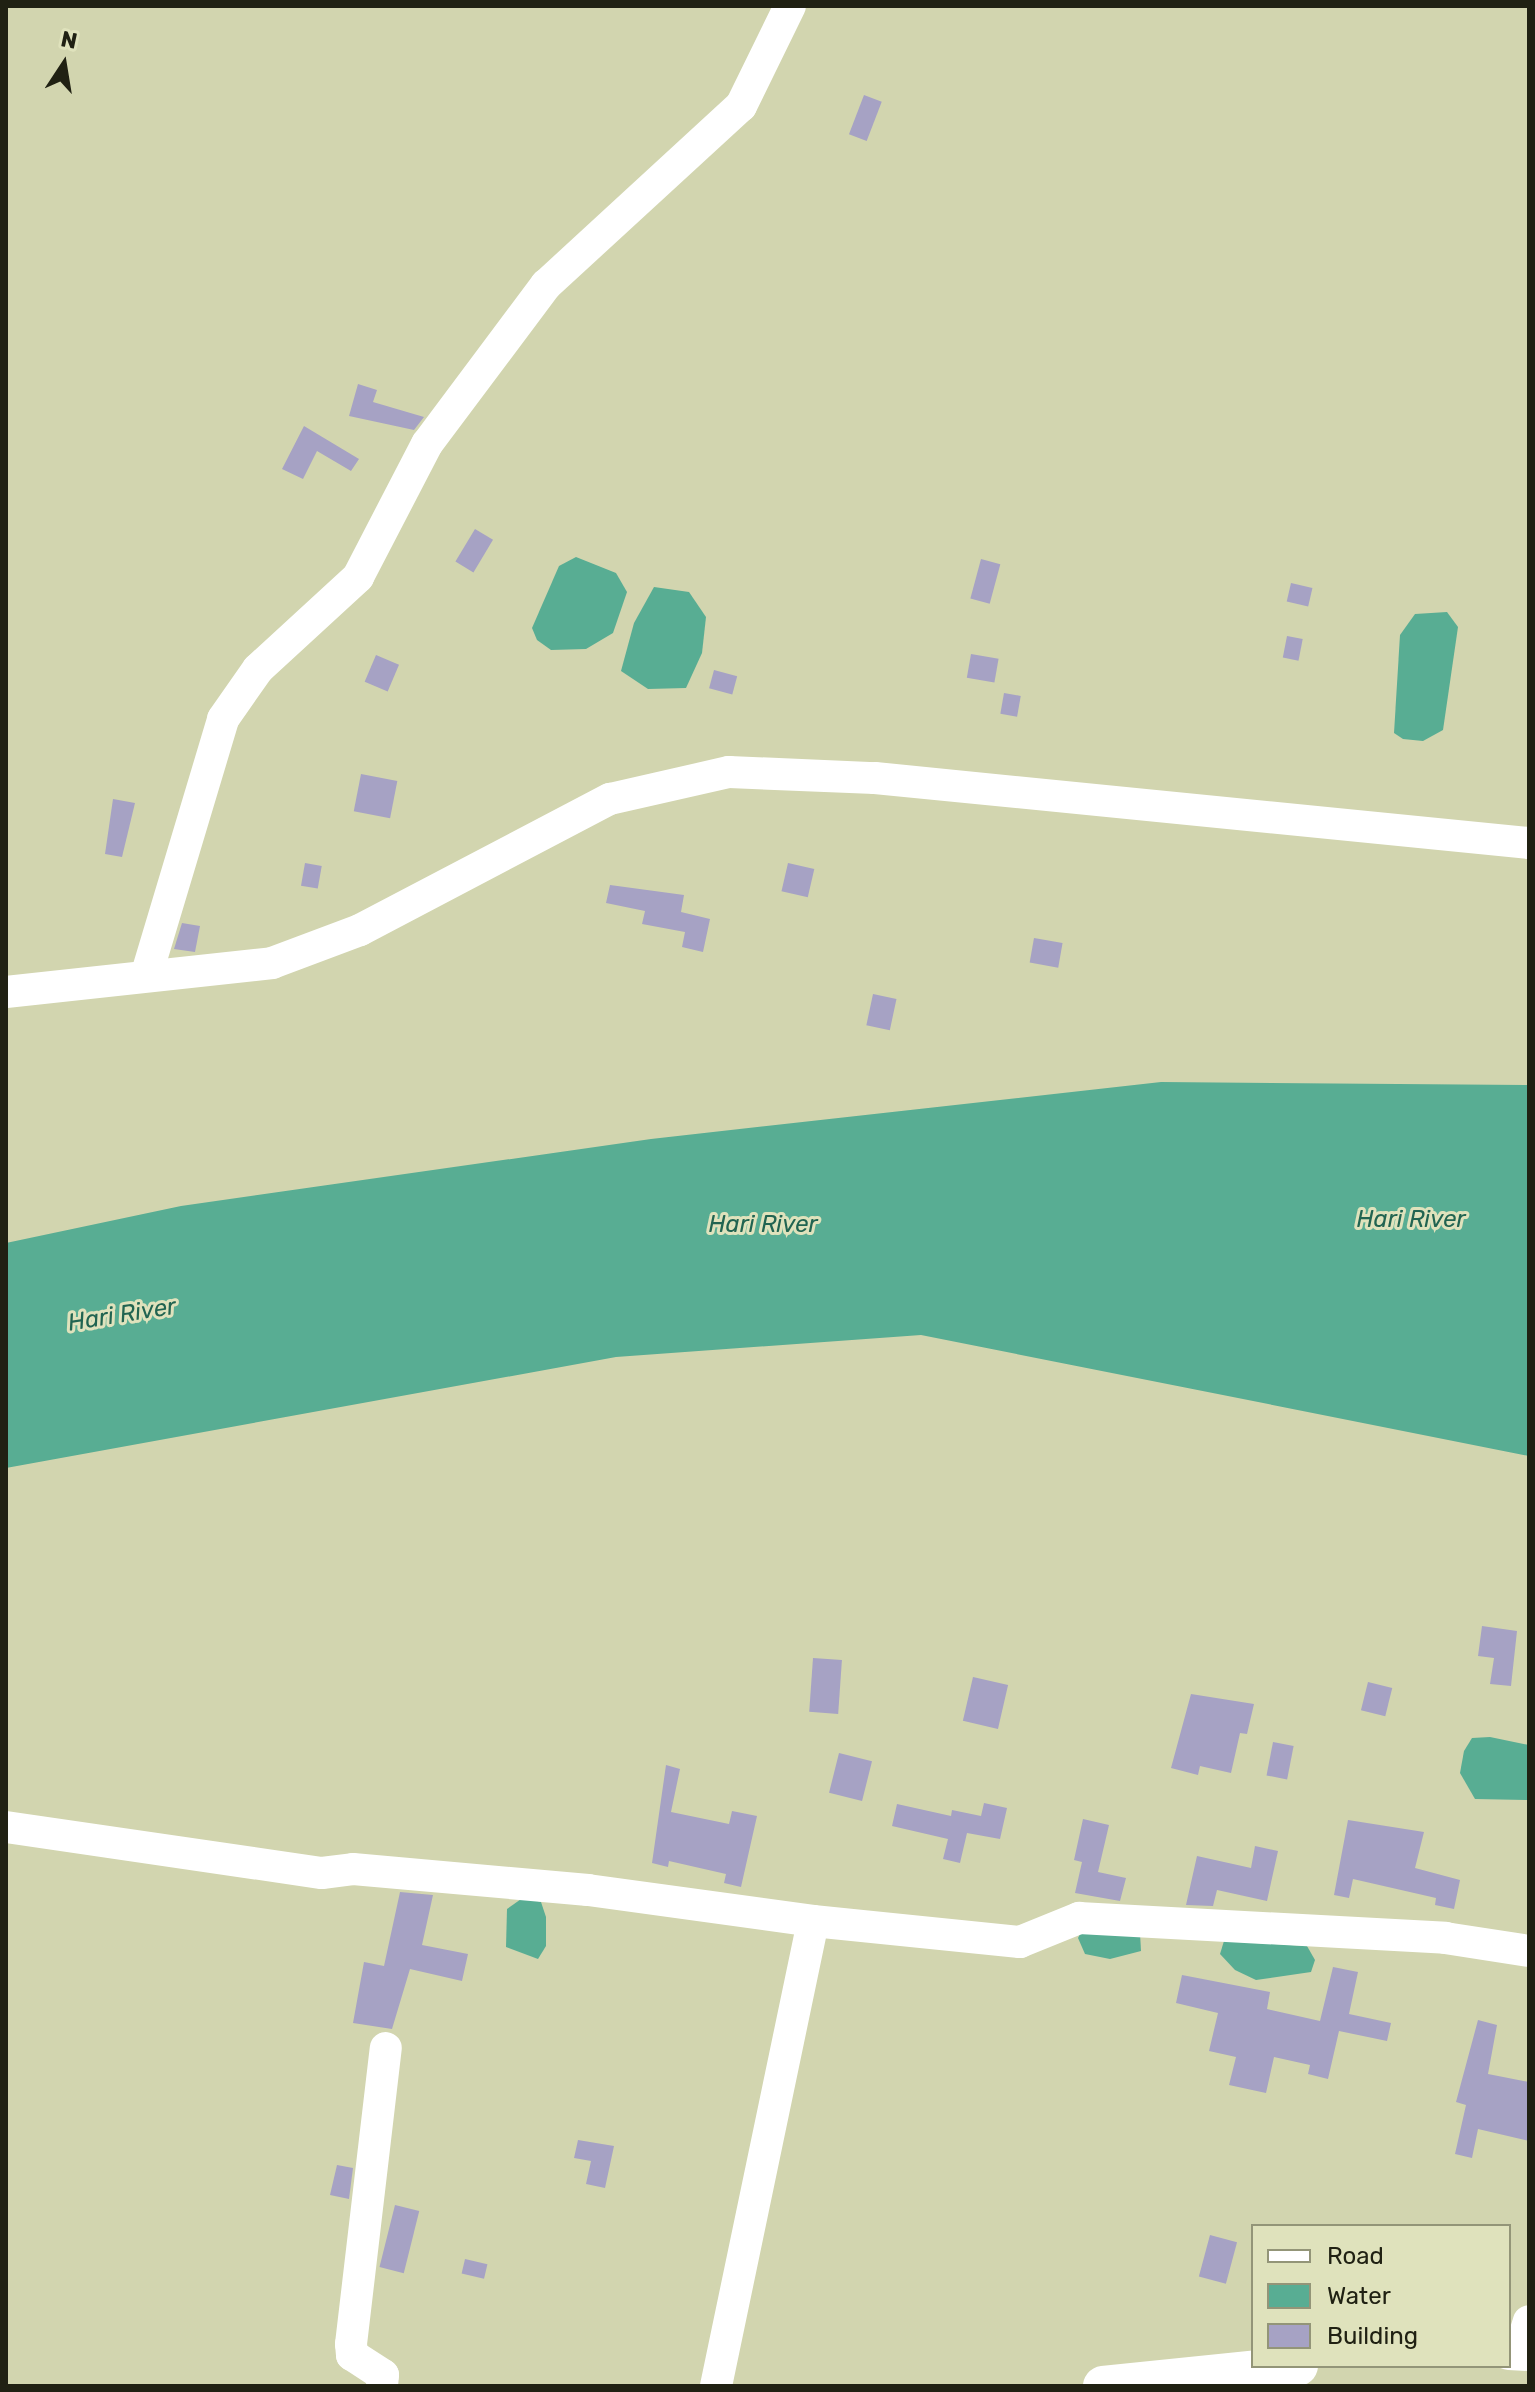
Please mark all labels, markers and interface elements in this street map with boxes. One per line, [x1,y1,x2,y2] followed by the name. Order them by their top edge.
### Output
[24,24,104,104] north arrow
[59,25,80,55] text: N
[1356,1206,1466,1234] water label: Hari River
[708,1211,818,1239] water label: Hari River
[66,1292,178,1338] water label: Hari River
[1251,2224,1511,2368] legend
[1327,2242,1384,2270] text: Road
[1327,2282,1391,2310] text: Water
[1327,2322,1418,2350] text: Building

